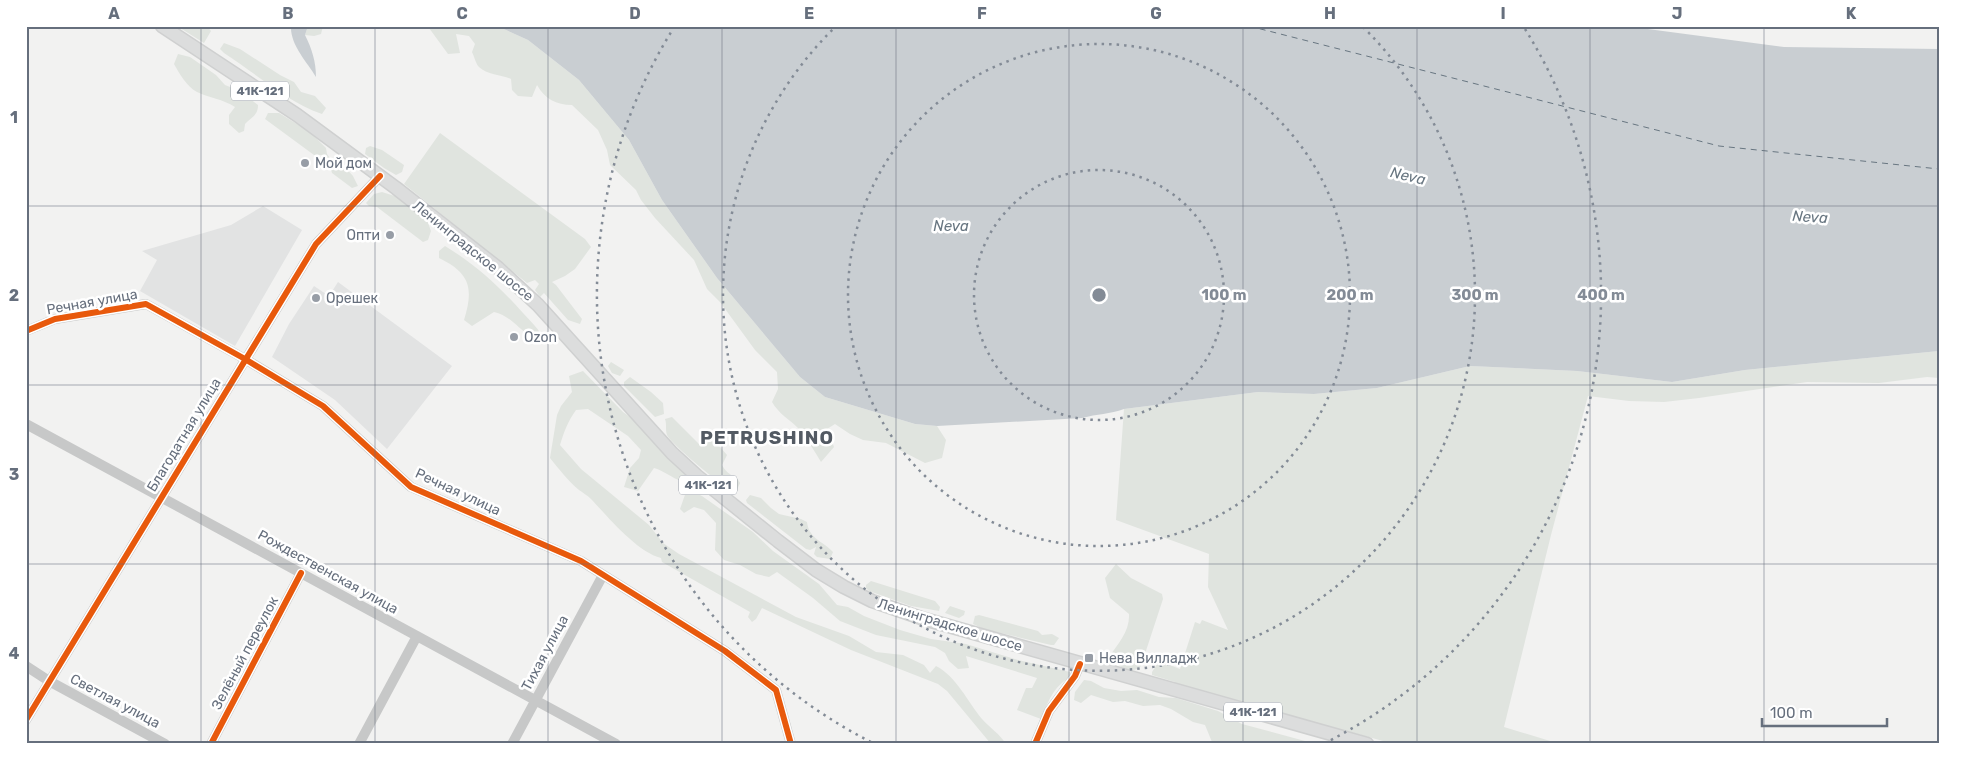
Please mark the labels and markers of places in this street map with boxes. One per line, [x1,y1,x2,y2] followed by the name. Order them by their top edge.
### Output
[315,155,372,172] place label: Мой дом
[299,157,311,169] marker: Мой дом
[347,227,380,244] place label: Опти
[384,229,396,241] marker: Опти
[1090,286,1108,304] centre of rings
[326,290,379,307] place label: Орешек
[310,292,322,304] marker: Орешек
[524,329,557,346] place label: Ozon
[508,331,520,343] marker: Ozon
[1099,650,1197,667] place label: Нева Вилладж
[1083,652,1095,664] marker: Нева Вилладж

